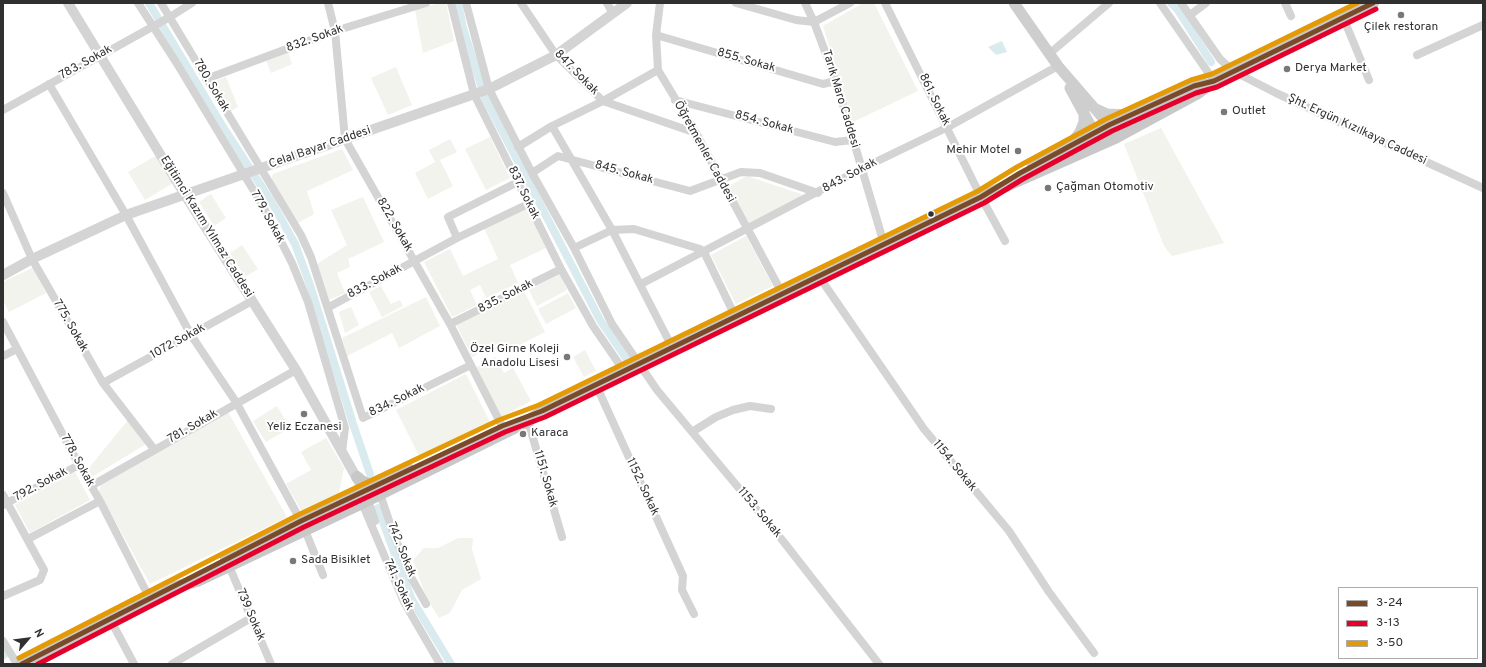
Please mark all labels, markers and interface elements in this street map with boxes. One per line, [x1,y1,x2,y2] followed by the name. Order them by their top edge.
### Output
[1396,10,1406,20] marker: Çilek restoran
[1364,21,1438,35] place label: Çilek restoran
[285,22,345,56] street label: 832. Sokak
[57,43,115,83] street label: 783. Sokak
[715,46,777,76] street label: 855. Sokak
[551,47,601,99] street label: 847. Sokak
[818,48,862,150] street label: Tarık Maro Caddesi
[190,57,232,115] street label: 780. Sokak
[1295,62,1367,76] place label: Derya Market
[1282,64,1292,74] marker: Derya Market
[915,71,953,129] street label: 861. Sokak
[1285,91,1429,169] street label: Şht. Ergün Kızılkaya Caddesi
[670,99,738,205] street label: Öğretmenler Caddesi
[1232,105,1266,119] place label: Outlet
[1219,107,1229,117] marker: Outlet
[733,108,795,138] street label: 854. Sokak
[267,124,373,172] street label: Celal Bayar Caddesi
[946,144,1010,158] place label: Mehir Motel
[1013,146,1023,156] marker: Mehir Motel
[156,154,256,300] street label: Eğitimci Kazım Yılmaz Caddesi
[820,156,880,196] street label: 843. Sokak
[593,158,655,188] street label: 845. Sokak
[504,164,542,222] street label: 837. Sokak
[1056,181,1154,195] place label: Çağman Otomotiv
[1043,183,1053,193] marker: Çağman Otomotiv
[247,188,287,246] street label: 779. Sokak
[373,196,415,254] street label: 822. Sokak
[926,209,936,219] unlabelled marker
[345,262,405,302] street label: 833. Sokak
[476,277,536,317] street label: 835. Sokak
[49,297,91,355] street label: 775. Sokak
[148,321,208,363] street label: 1072 Sokak
[470,343,559,371] place label: Özel Girne Koleji Anadolu Lisesi
[562,352,572,362] marker: Özel Girne Koleji Anadolu Lisesi
[367,381,427,421] street label: 834. Sokak
[165,407,221,447] street label: 781. Sokak
[299,409,309,419] marker: Yeliz Eczanesi
[266,421,342,435] place label: Yeliz Eczanesi
[531,427,568,441] place label: Karaca
[518,429,528,439] marker: Karaca
[57,432,97,490] street label: 778. Sokak
[929,437,979,495] street label: 1154. Sokak
[530,449,560,509] street label: 1151. Sokak
[622,456,662,518] street label: 1152. Sokak
[12,465,70,505] street label: 792. Sokak
[734,485,784,541] street label: 1153. Sokak
[383,521,419,579] street label: 742. Sokak
[301,554,371,568] place label: Sada Bisiklet
[288,556,298,566] marker: Sada Bisiklet
[380,557,416,613] street label: 741. Sokak
[233,587,267,643] street label: 739 Sokak
[1338,587,1478,659] legend
[1376,595,1403,611] text: 3-24
[1376,615,1400,631] text: 3-13
[8,619,48,659] north arrow
[31,627,47,640] text: N
[1376,635,1403,651] text: 3-50

